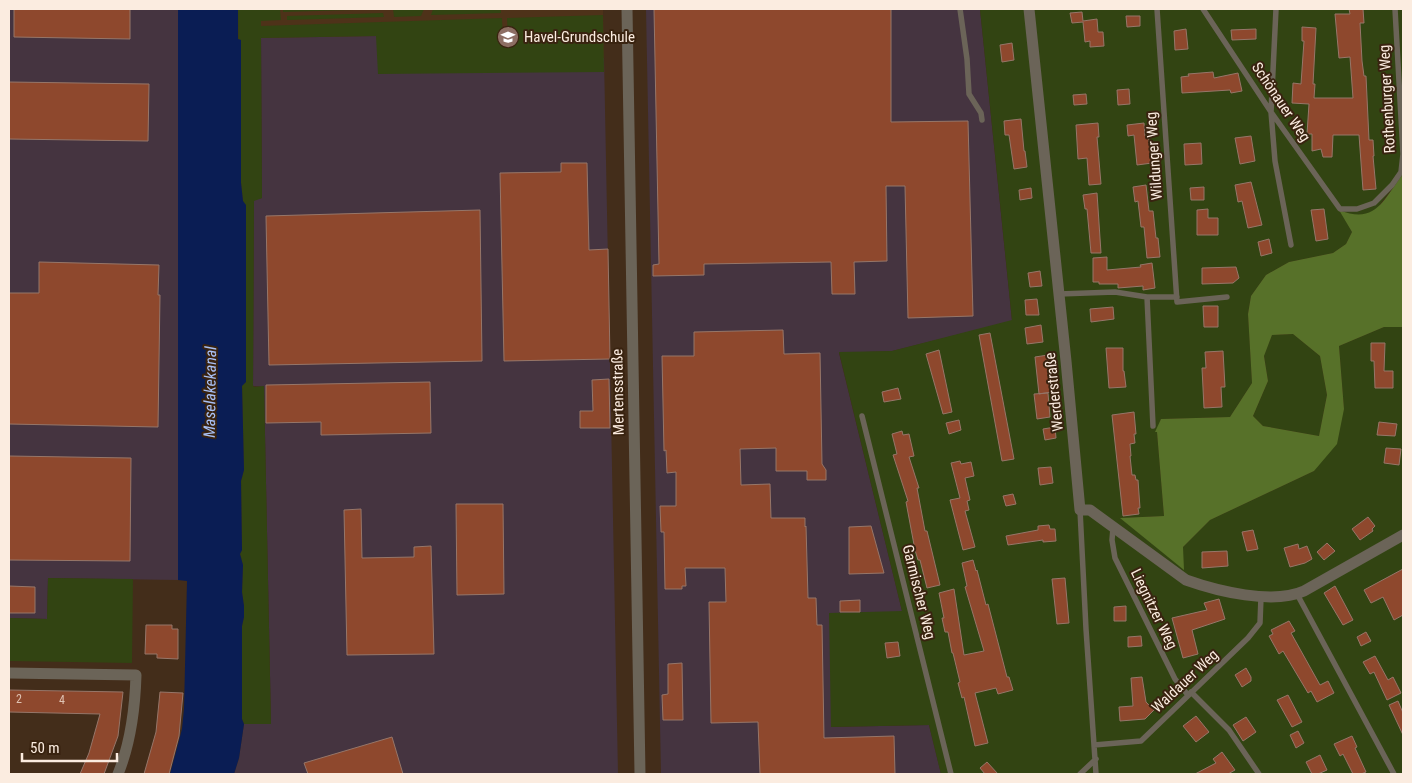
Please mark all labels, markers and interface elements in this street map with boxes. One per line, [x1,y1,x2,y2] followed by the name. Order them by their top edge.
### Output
[496,25,520,49] school or university icon: Havel-Grundschule
[524,28,635,46] place label: Havel-Grundschule
[1375,44,1399,154] street label: Rothenburger Weg
[1248,59,1314,145] street label: Schönauer Weg
[1142,111,1166,201] street label: Wildunger Weg
[200,346,220,438] water label: Maselakekanal
[608,349,628,435] street label: Mertensstraße
[1041,352,1067,432] street label: Werderstraße
[899,543,939,641] street label: Garmischer Weg
[1127,566,1181,652] street label: Liegnitzer Weg
[1148,646,1222,716] street label: Waldauer Weg
[16,692,22,706] house number: 2
[59,693,65,707] house number: 4
[22,730,118,762] scale bar
[30,739,60,757] text: 50 m

